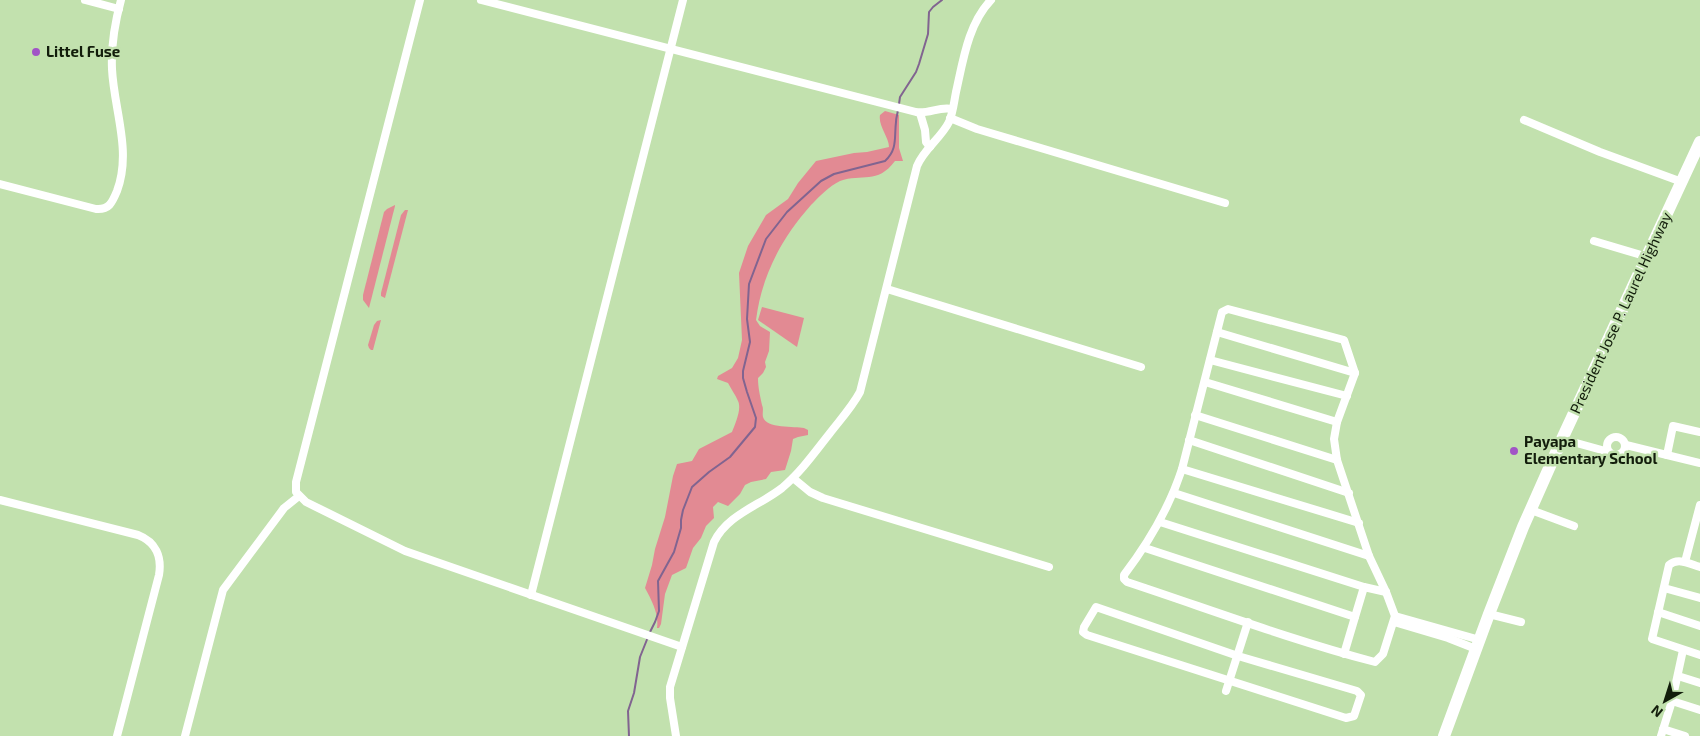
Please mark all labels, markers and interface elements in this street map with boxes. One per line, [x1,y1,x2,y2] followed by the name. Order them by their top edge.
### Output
[46,42,120,60] place label: Littel Fuse
[30,46,42,58] marker: Littel Fuse
[1565,209,1675,416] street label: President Jose P. Laurel Highway
[1524,432,1657,468] place label: Payapa Elementary School
[1508,445,1520,457] marker: Payapa Elementary School
[1640,676,1690,726] north arrow
[1647,702,1666,721] text: N

